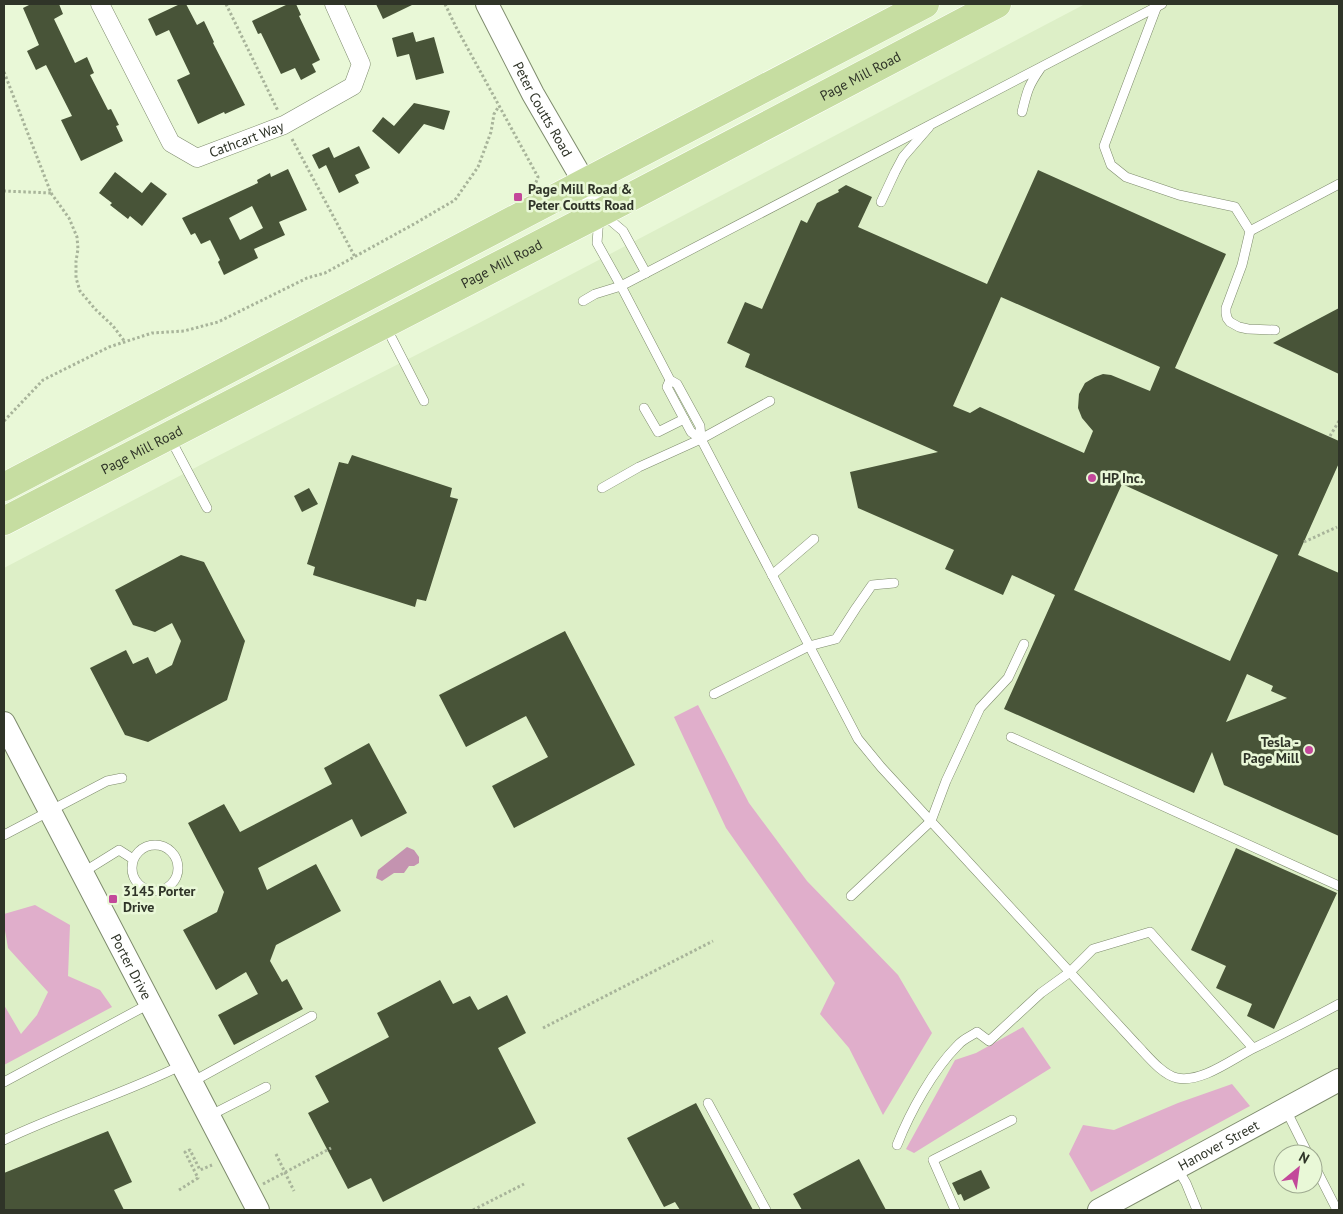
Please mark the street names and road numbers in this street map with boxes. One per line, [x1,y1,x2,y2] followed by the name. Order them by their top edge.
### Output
[817,47,904,105] street label: Page Mill Road
[509,59,576,160] street label: Peter Coutts Road
[207,117,287,162] street label: Cathcart Way
[458,235,545,292] street label: Page Mill Road
[98,421,185,478] street label: Page Mill Road
[107,931,156,1003] street label: Porter Drive
[1175,1116,1262,1174] street label: Hanover Street

